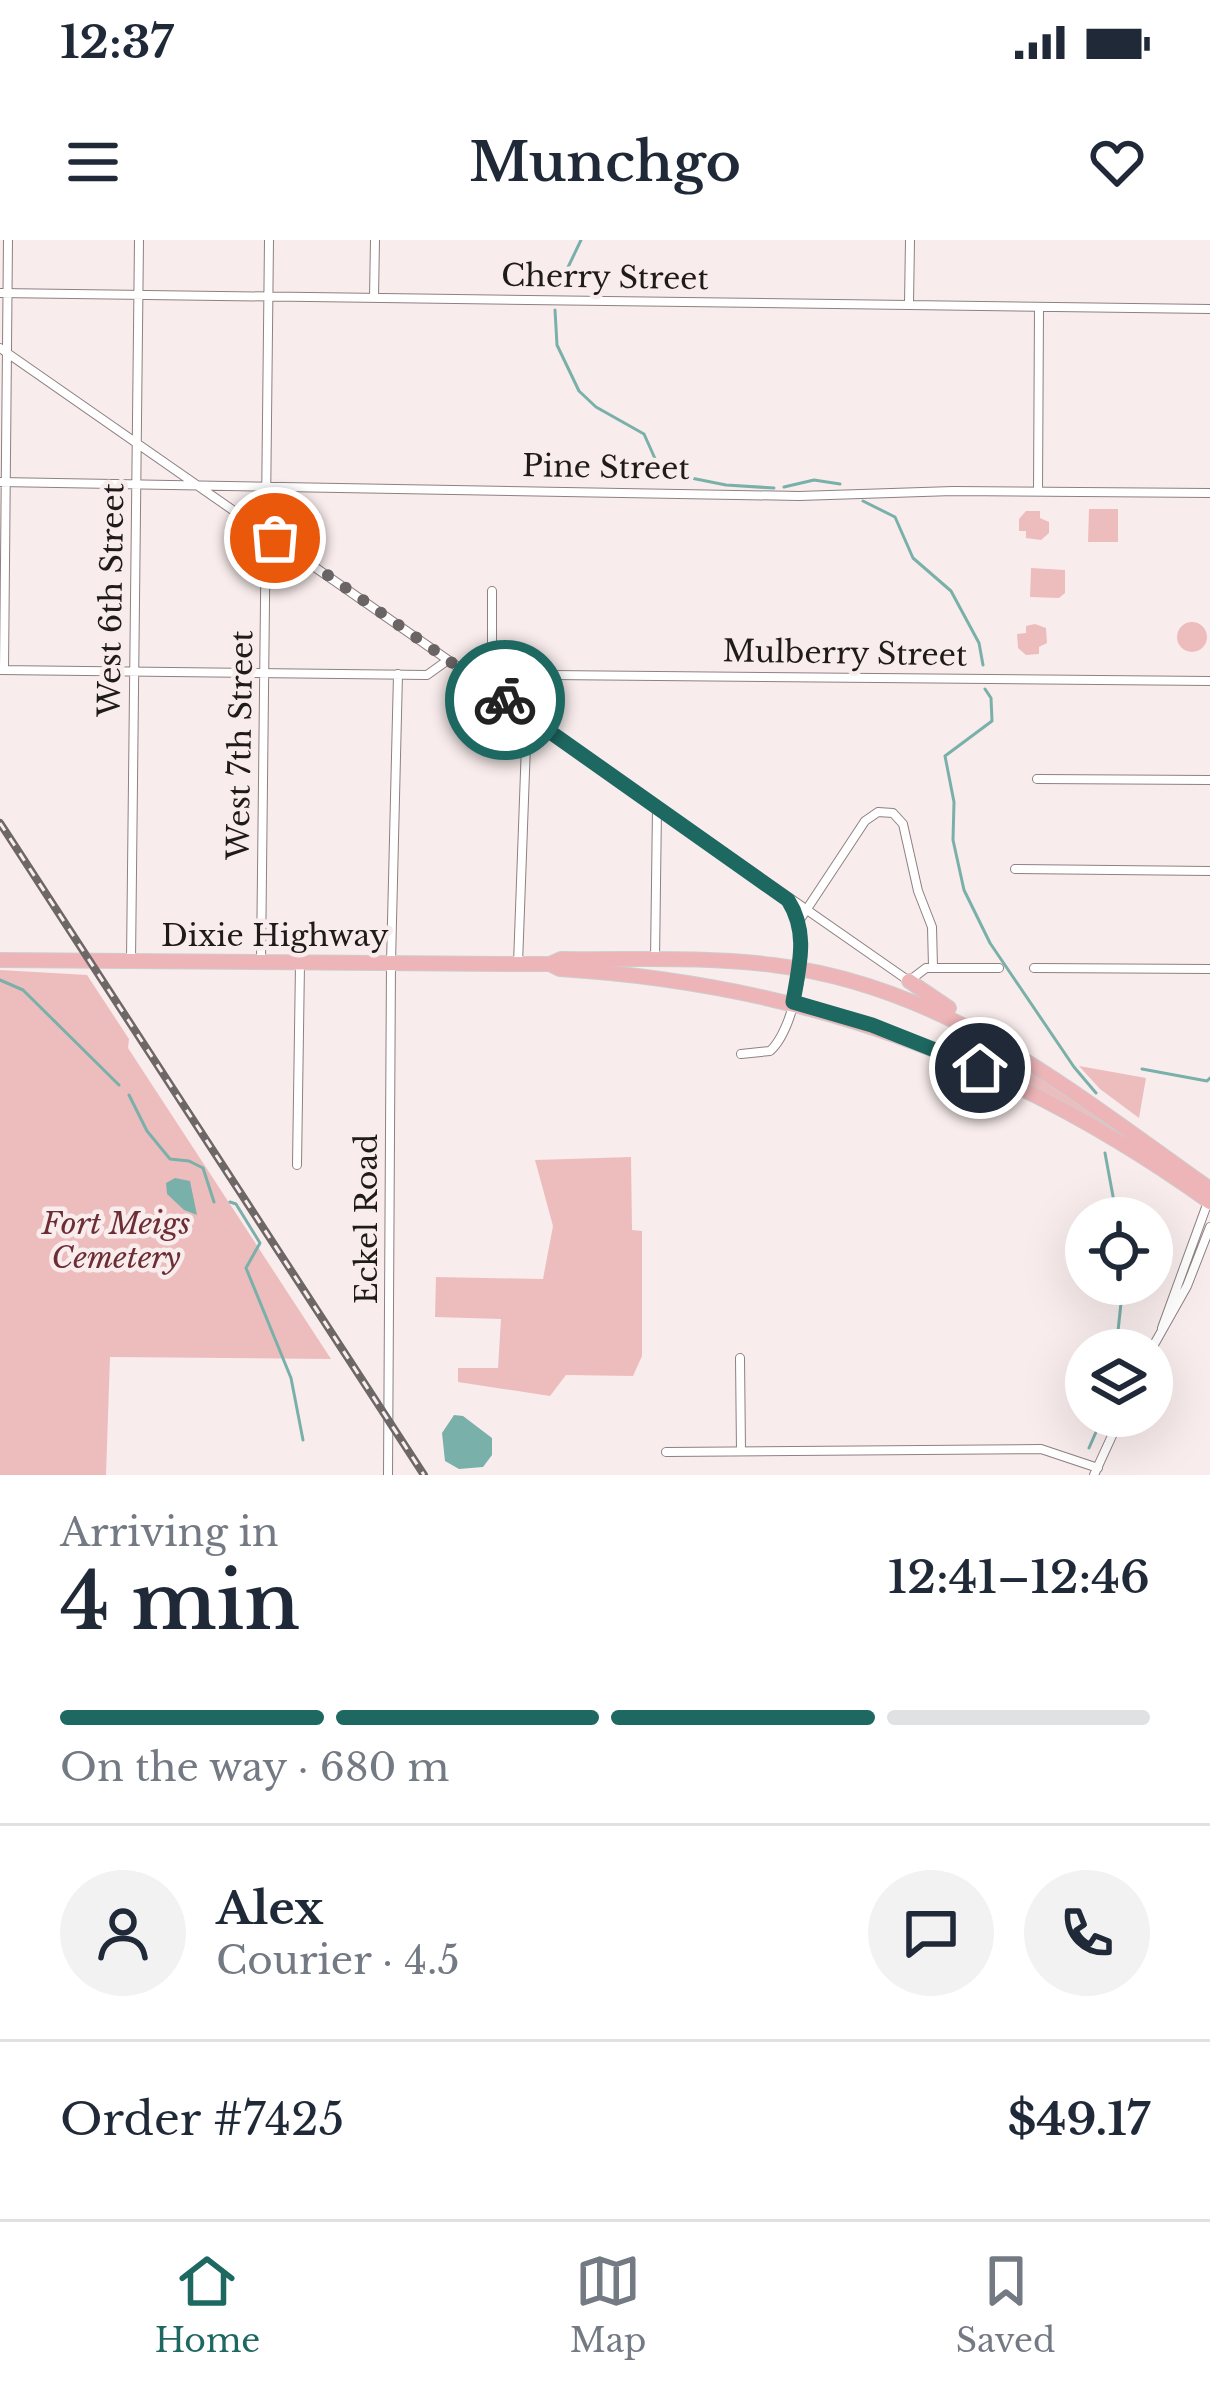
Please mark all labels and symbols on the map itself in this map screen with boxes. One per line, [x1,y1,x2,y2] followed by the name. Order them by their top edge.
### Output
[501,257,710,297] street label: Cherry Street
[522,447,691,487] street label: Pine Street
[90,482,132,718] street label: West 6th Street
[224,487,326,589] pin
[219,629,261,861] street label: West 7th Street
[722,632,968,674] street label: Mulberry Street
[445,640,565,760] courier
[161,917,389,954] street label: Dixie Highway
[929,1017,1031,1119] pin
[348,1134,385,1304] street label: Eckel Road
[41,1205,190,1276] park label: Fort Meigs Cemetery

